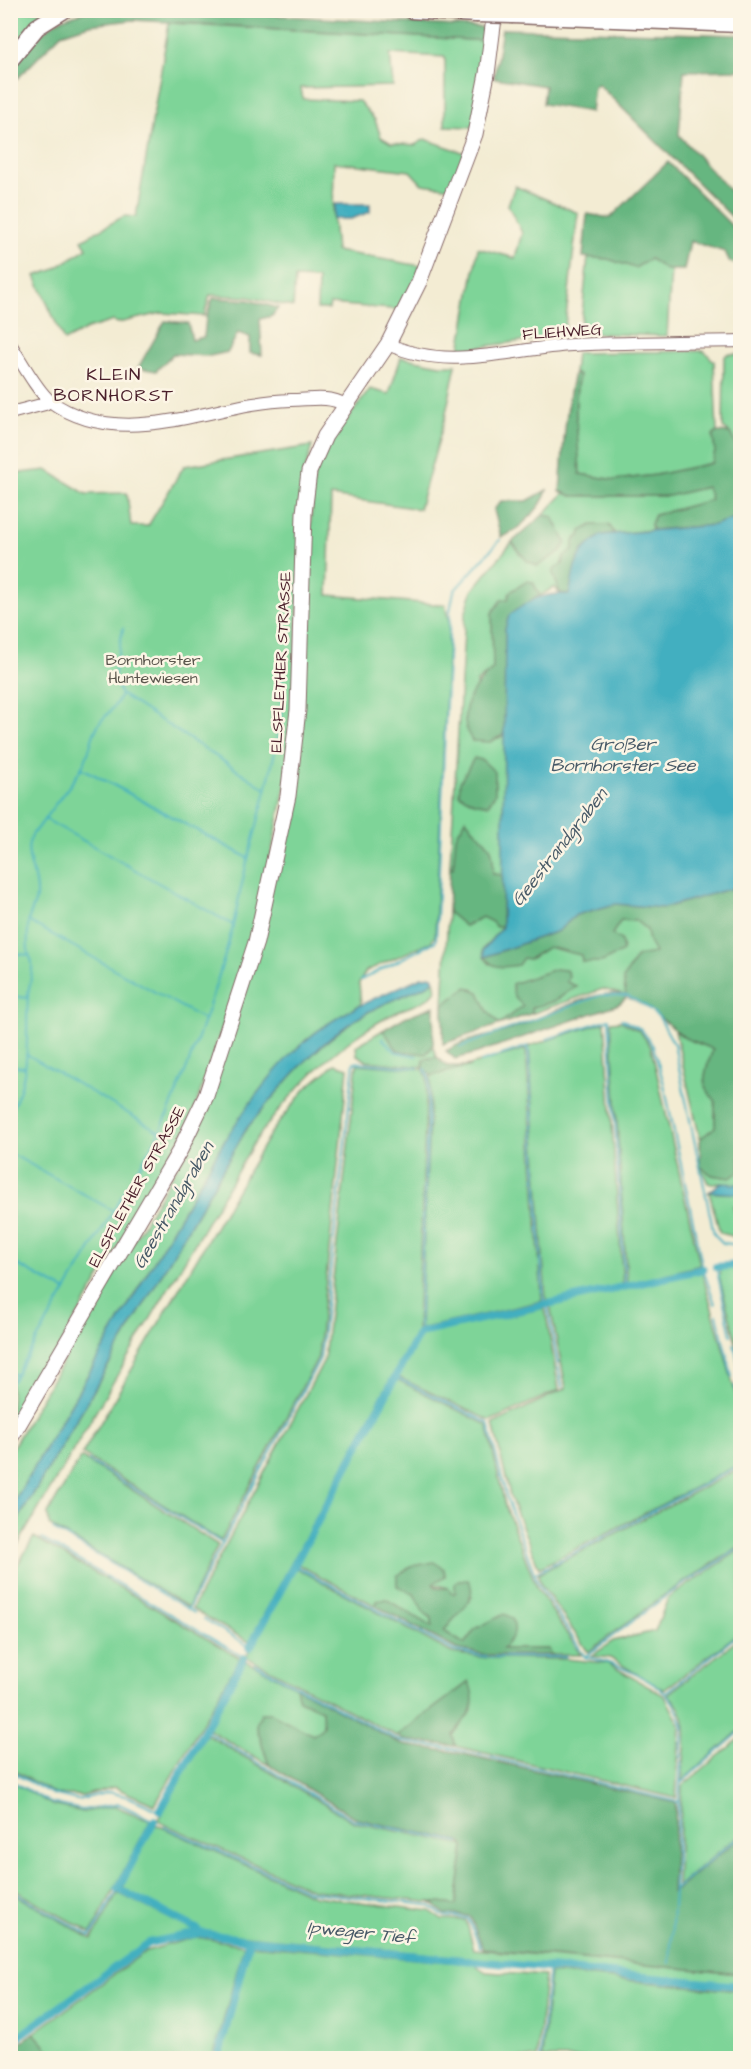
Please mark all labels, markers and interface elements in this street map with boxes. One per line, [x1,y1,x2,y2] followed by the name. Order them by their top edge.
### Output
[522,318,602,346] street label: FLIEHWEG
[53,362,175,408] district label: KLEIN BORNHORST
[265,570,297,753] street label: ELSFLETHER STRASSE
[106,649,201,689] park label: Bornhorster Huntewiesen
[550,732,697,778] water label: Großer Bornhorster See
[506,782,615,912] water label: Geestrandgraben
[83,1101,191,1271] street label: ELSFLETHER STRASSE
[127,1135,222,1274] water label: Geestrandgraben
[306,1914,418,1952] water label: Ipweger Tief

